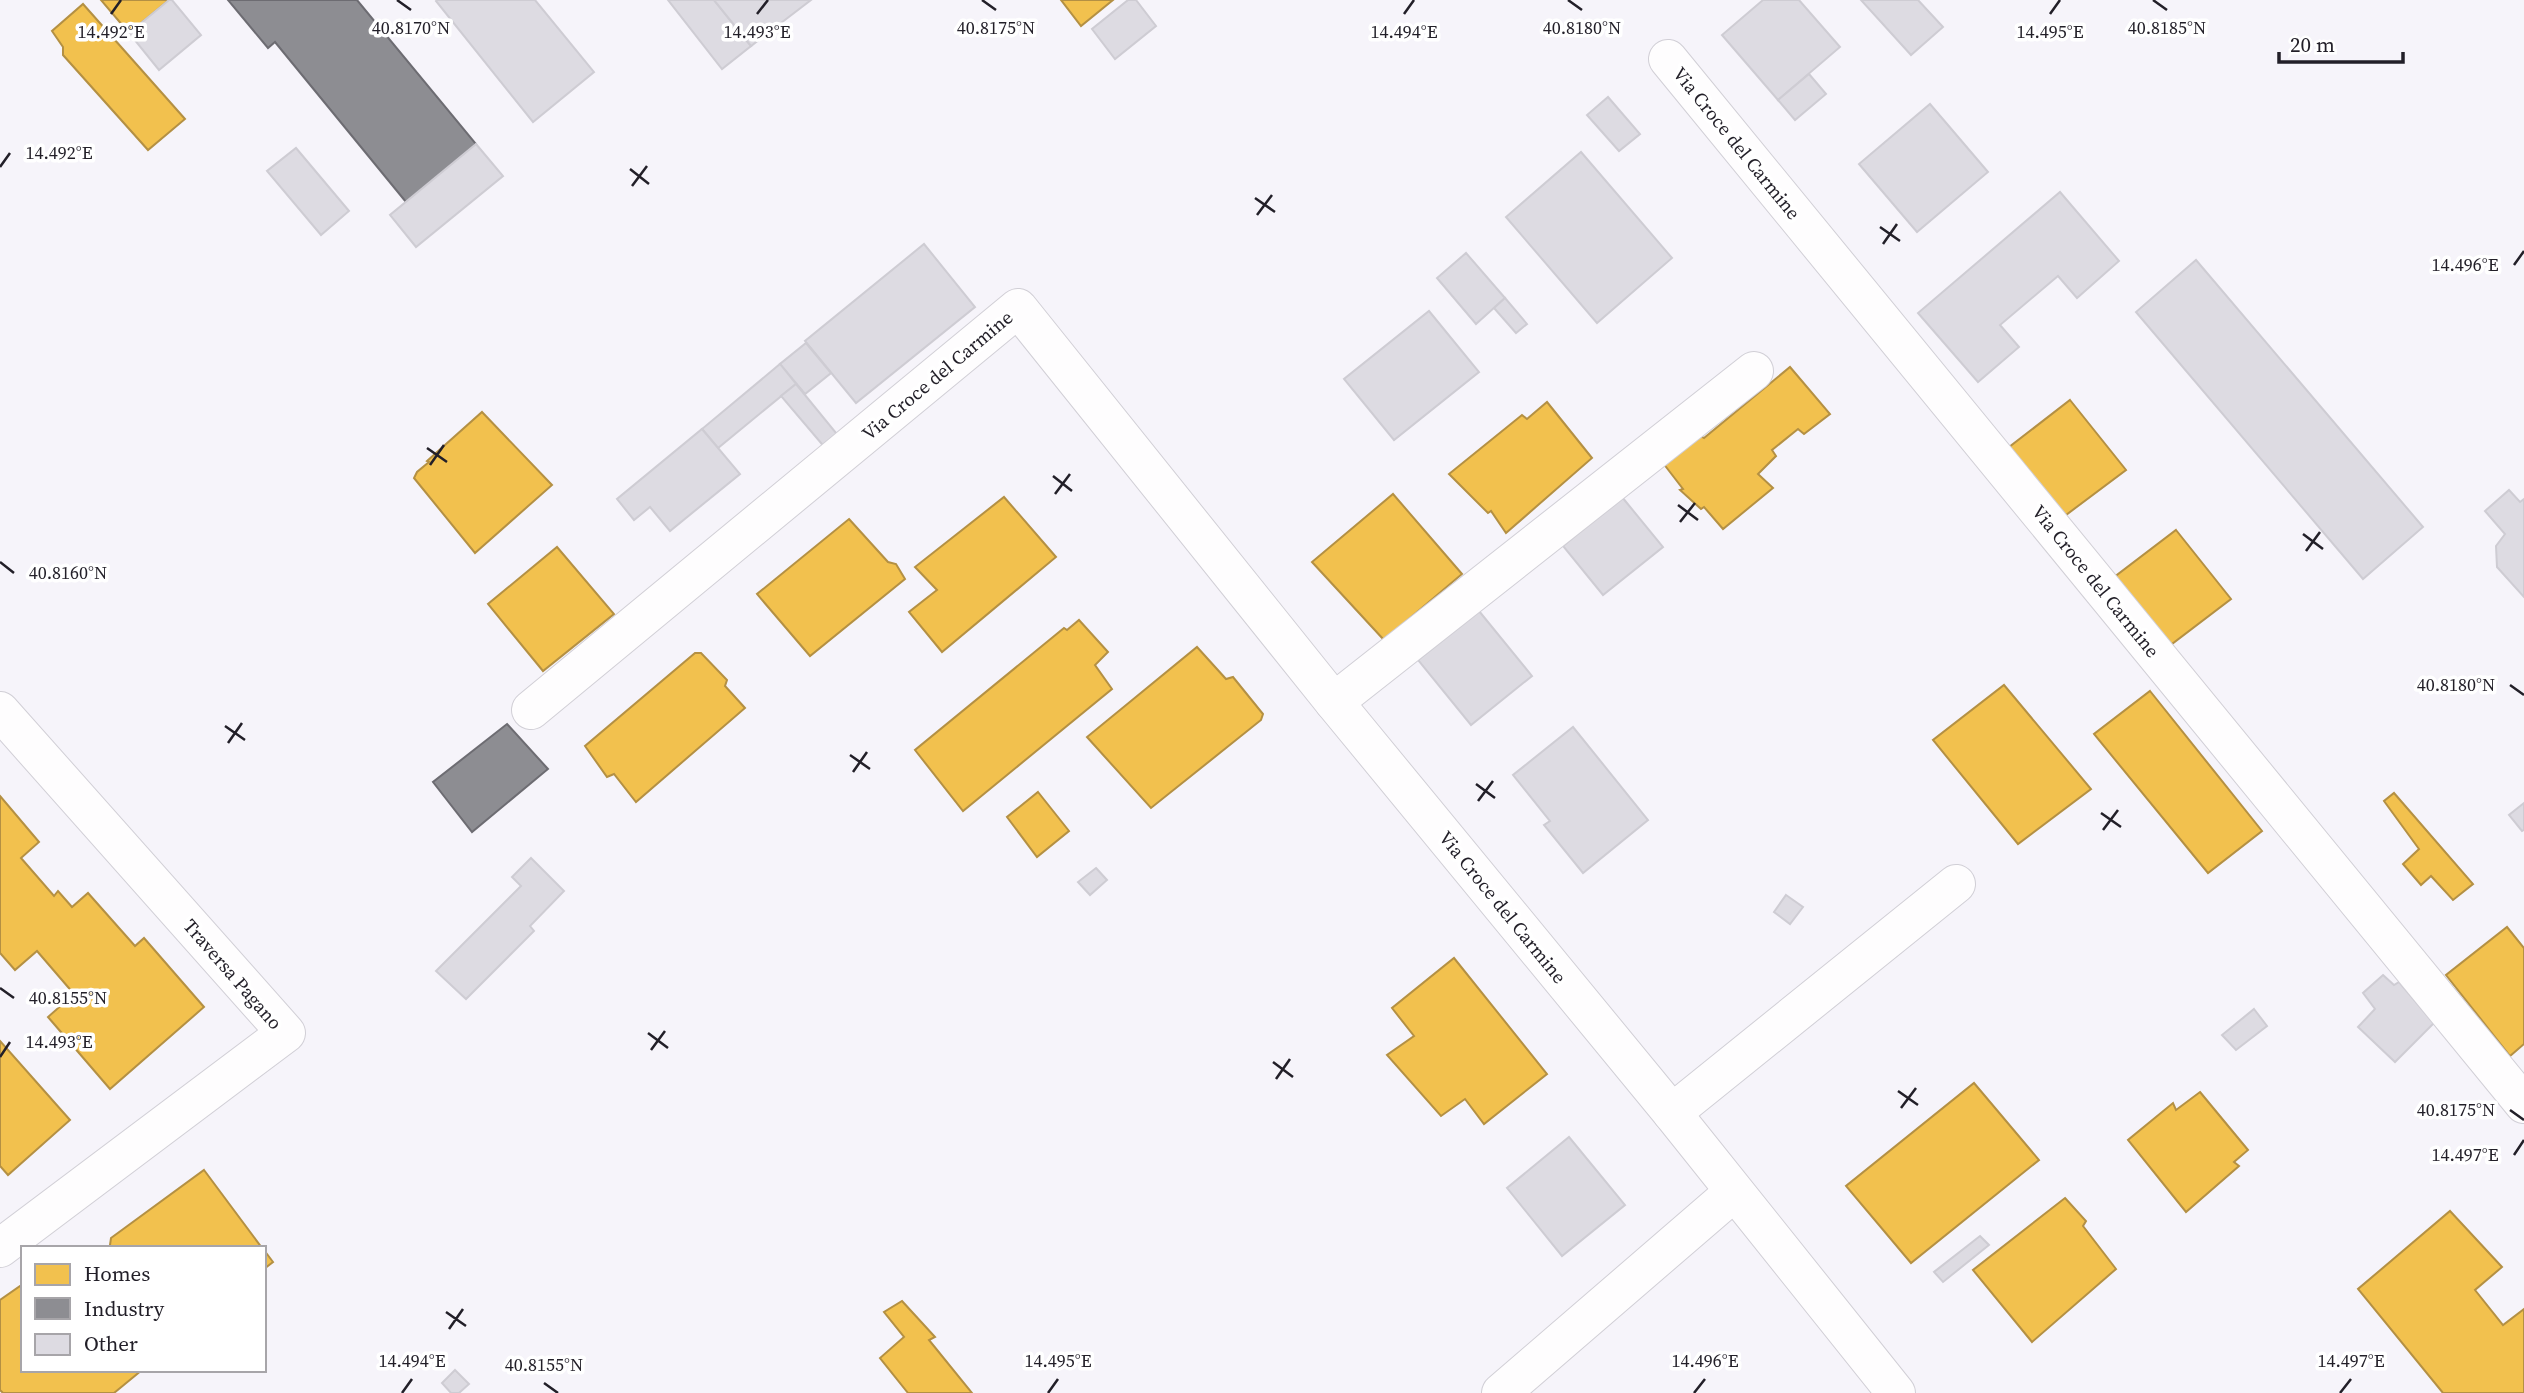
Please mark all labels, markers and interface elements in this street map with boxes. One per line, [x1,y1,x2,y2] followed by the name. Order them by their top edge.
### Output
[372,15,450,40] text: 40.8170°N
[957,15,1035,40] text: 40.8175°N
[1543,15,1621,40] text: 40.8180°N
[2128,15,2206,40] text: 40.8185°N
[77,19,145,44] text: 14.492°E
[723,19,791,44] text: 14.493°E
[1370,19,1438,44] text: 14.494°E
[2016,19,2084,44] text: 14.495°E
[2279,21,2403,65] scale bar
[2290,30,2335,59] text: 20 m
[1667,61,1807,225] street label: Via Croce del Carmine
[25,140,93,165] text: 14.492°E
[2431,252,2499,277] text: 14.496°E
[856,304,1018,446] street label: Via Croce del Carmine
[2026,499,2166,663] street label: Via Croce del Carmine
[29,560,107,585] text: 40.8160°N
[2417,672,2495,697] text: 40.8180°N
[1433,825,1573,989] street label: Via Croce del Carmine
[178,913,288,1035] street label: Traversa Pagano
[29,985,107,1010] text: 40.8155°N
[25,1029,93,1054] text: 14.493°E
[2417,1097,2495,1122] text: 40.8175°N
[2431,1142,2499,1167] text: 14.497°E
[21,1246,266,1372] legend
[84,1259,150,1288] text: Homes
[84,1294,164,1323] text: Industry
[84,1329,138,1358] text: Other
[378,1348,446,1373] text: 14.494°E
[1024,1348,1092,1373] text: 14.495°E
[1671,1348,1739,1373] text: 14.496°E
[2317,1348,2385,1373] text: 14.497°E
[505,1352,583,1377] text: 40.8155°N

